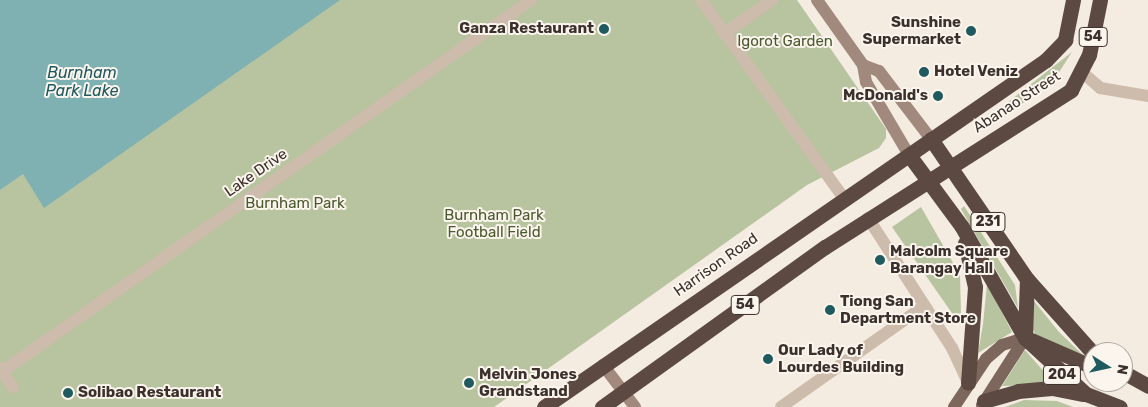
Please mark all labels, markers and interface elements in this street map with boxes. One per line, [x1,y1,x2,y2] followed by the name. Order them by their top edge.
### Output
[863,13,961,48] place label: Sunshine Supermarket
[459,20,594,38] place label: Ganza Restaurant
[598,23,610,35] marker: Ganza Restaurant
[965,25,977,37] marker: Sunshine Supermarket
[1078,26,1108,48] road number: 54
[737,33,833,51] park label: Igorot Garden
[45,63,119,101] water label: Burnham Park Lake
[934,63,1018,81] place label: Hotel Veniz
[918,66,930,78] marker: Hotel Veniz
[970,67,1064,137] street label: Abanao Street
[843,87,928,105] place label: McDonald's
[932,90,944,102] marker: McDonald's
[221,145,291,201] street label: Lake Drive
[245,195,345,213] park label: Burnham Park
[444,206,544,241] park label: Burnham Park Football Field
[969,210,1007,233] road number: 231
[670,229,762,301] street label: Harrison Road
[890,242,1008,277] place label: Malcolm Square Barangay Hall
[874,254,886,266] marker: Malcolm Square Barangay Hall
[840,292,976,327] place label: Tiong San Department Store
[730,294,760,316] road number: 54
[824,304,836,316] marker: Tiong San Department Store
[778,341,904,376] place label: Our Lady of Lourdes Building
[1083,342,1133,392] north arrow
[762,353,774,365] marker: Our Lady of Lourdes Building
[1113,363,1132,376] text: N
[1042,364,1082,386] road number: 204
[479,365,577,400] place label: Melvin Jones Grandstand
[463,377,475,389] marker: Melvin Jones Grandstand
[78,384,221,402] place label: Solibao Restaurant
[62,387,74,399] marker: Solibao Restaurant

